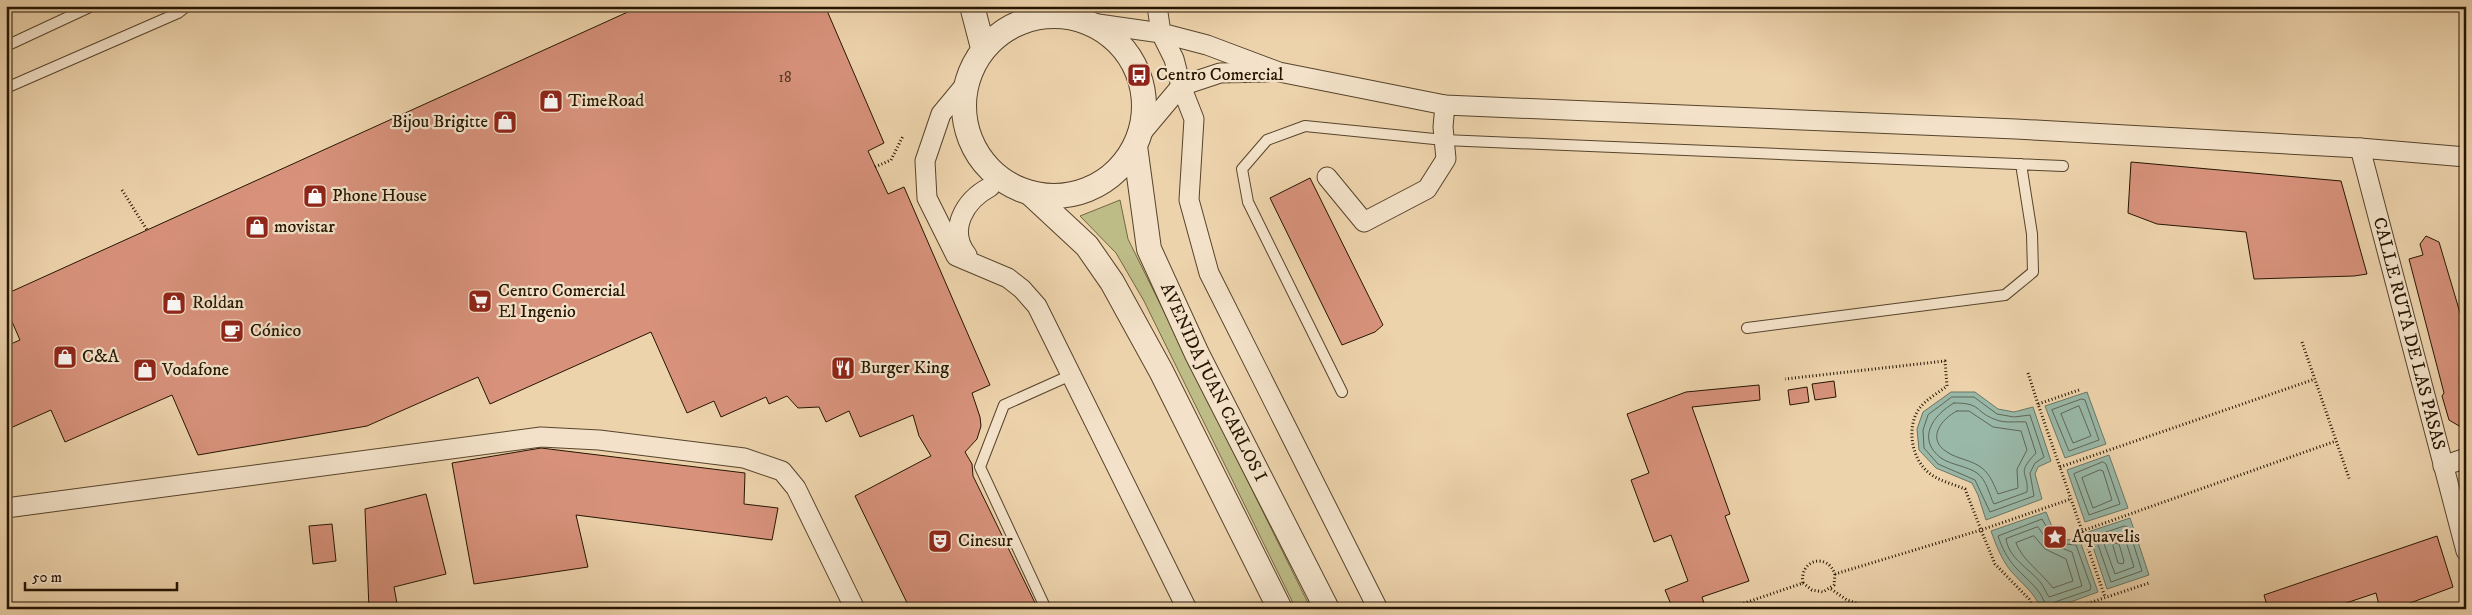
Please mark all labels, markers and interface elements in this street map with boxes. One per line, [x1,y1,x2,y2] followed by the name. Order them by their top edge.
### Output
[1126,62,1152,88] bus stop icon: Centro Comercial
[1156,64,1284,86] place label: Centro Comercial
[778,68,792,87] house number: 18
[538,88,564,114] shop icon: TimeRoad
[568,90,644,112] place label: TimeRoad
[492,109,518,135] shop icon: Bijou Brigitte
[391,111,488,133] place label: Bijou Brigitte
[302,183,328,209] shop icon: Phone House
[332,185,427,207] place label: Phone House
[244,214,270,240] shop icon: movistar
[2368,215,2450,452] street label: CALLE RUTA DE LAS PASAS
[274,216,335,238] place label: movistar
[498,280,626,323] place label: Centro Comercial El Ingenio
[1155,280,1271,485] street label: AVENIDA JUAN CARLOS I
[467,288,493,314] supermarket icon: Centro Comercial El Ingenio
[161,290,187,316] shop icon: Roldan
[192,292,245,314] place label: Roldan
[219,318,245,344] cafe icon: Cónico
[250,320,302,342] place label: Cónico
[52,344,78,370] shop icon: C&A
[82,346,120,368] place label: C&A
[830,355,856,381] restaurant icon: Burger King
[132,357,158,383] shop icon: Vodafone
[860,357,949,379] place label: Burger King
[161,359,229,381] place label: Vodafone
[2042,524,2068,550] place icon: Aquavelis
[2072,526,2140,548] place label: Aquavelis
[927,528,953,554] theatre icon: Cinesur
[958,530,1013,552] place label: Cinesur
[25,560,178,592] scale bar
[32,568,62,587] text: 50 m

